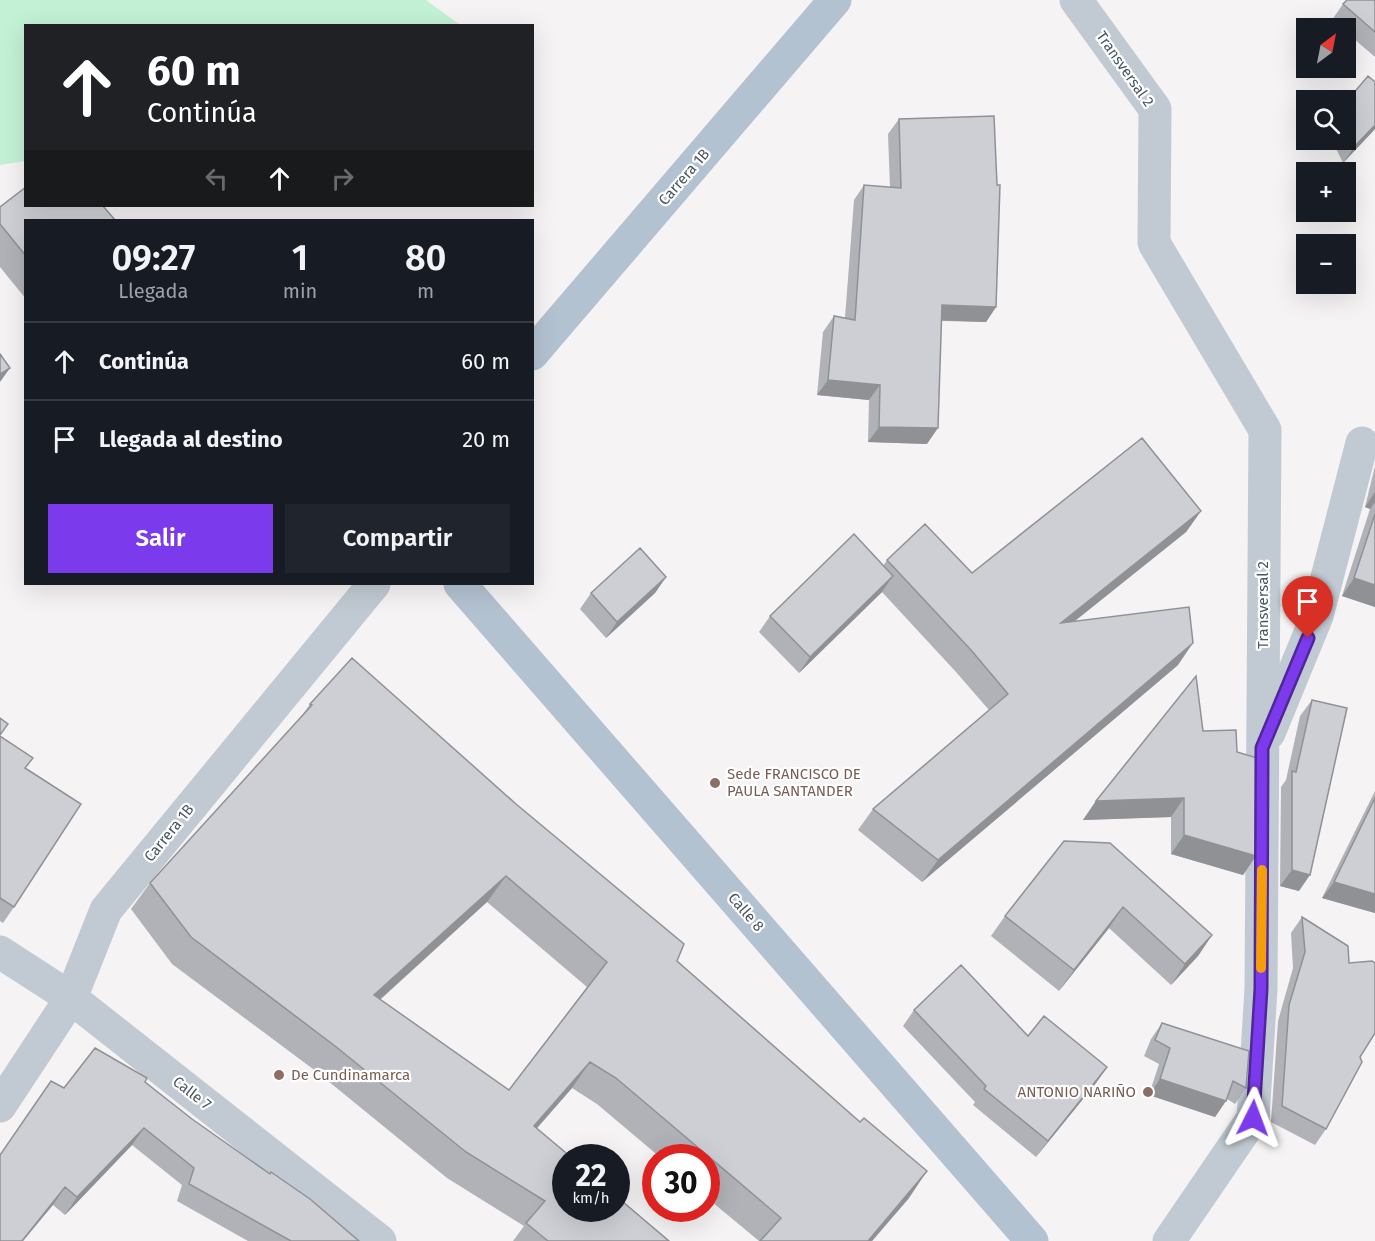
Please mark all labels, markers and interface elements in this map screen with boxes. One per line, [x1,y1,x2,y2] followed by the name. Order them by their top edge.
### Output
[1296,18,1356,78] north arrow
[1296,18,1356,294] map controls
[1092,28,1158,110] street label: Transversal 2
[147,46,241,96] text: 60 m
[48,48,126,126] icon: ahead
[1296,90,1356,150] button: search
[147,97,257,129] text: Continúa
[655,145,713,209] street label: Carrera 1B
[200,162,233,195] icon: left
[263,162,296,195] icon: ahead
[326,162,359,195] icon: right
[1296,162,1356,222] button: +
[1296,234,1356,294] button: −
[112,236,195,280] text: 09:27
[292,236,308,280] text: 1
[405,236,446,280] text: 80
[118,279,188,303] text: Llegada
[283,279,317,303] text: min
[417,279,434,303] text: m
[48,345,81,378] icon: ahead
[99,348,189,375] text: Continúa
[461,348,510,375] text: 60 m
[48,423,81,456] icon: arrive
[99,426,283,453] text: Llegada al destino
[462,426,510,453] text: 20 m
[48,504,273,573] button: Salir
[285,504,510,573] button: Compartir
[1254,561,1272,649] street label: Transversal 2
[1282,576,1333,638] pin
[1291,585,1324,618] icon: arrive
[727,765,861,800] place label: Sede FRANCISCO DE PAULA SANTANDER
[708,776,722,790] marker: Sede FRANCISCO DE PAULA SANTANDER
[140,801,198,865] street label: Carrera 1B
[724,889,768,935] street label: Calle 8
[291,1066,410,1084] place label: De Cundinamarca
[272,1068,286,1082] marker: De Cundinamarca
[169,1072,215,1114] street label: Calle 7
[1018,1083,1136,1101] place label: ANTONIO NARIÑO
[1141,1085,1155,1099] marker: ANTONIO NARIÑO
[1221,1086,1285,1150] position arrow
[642,1144,720,1222] speed limit sign: 30
[575,1158,607,1194] text: 22
[572,1189,610,1207] text: km/h

